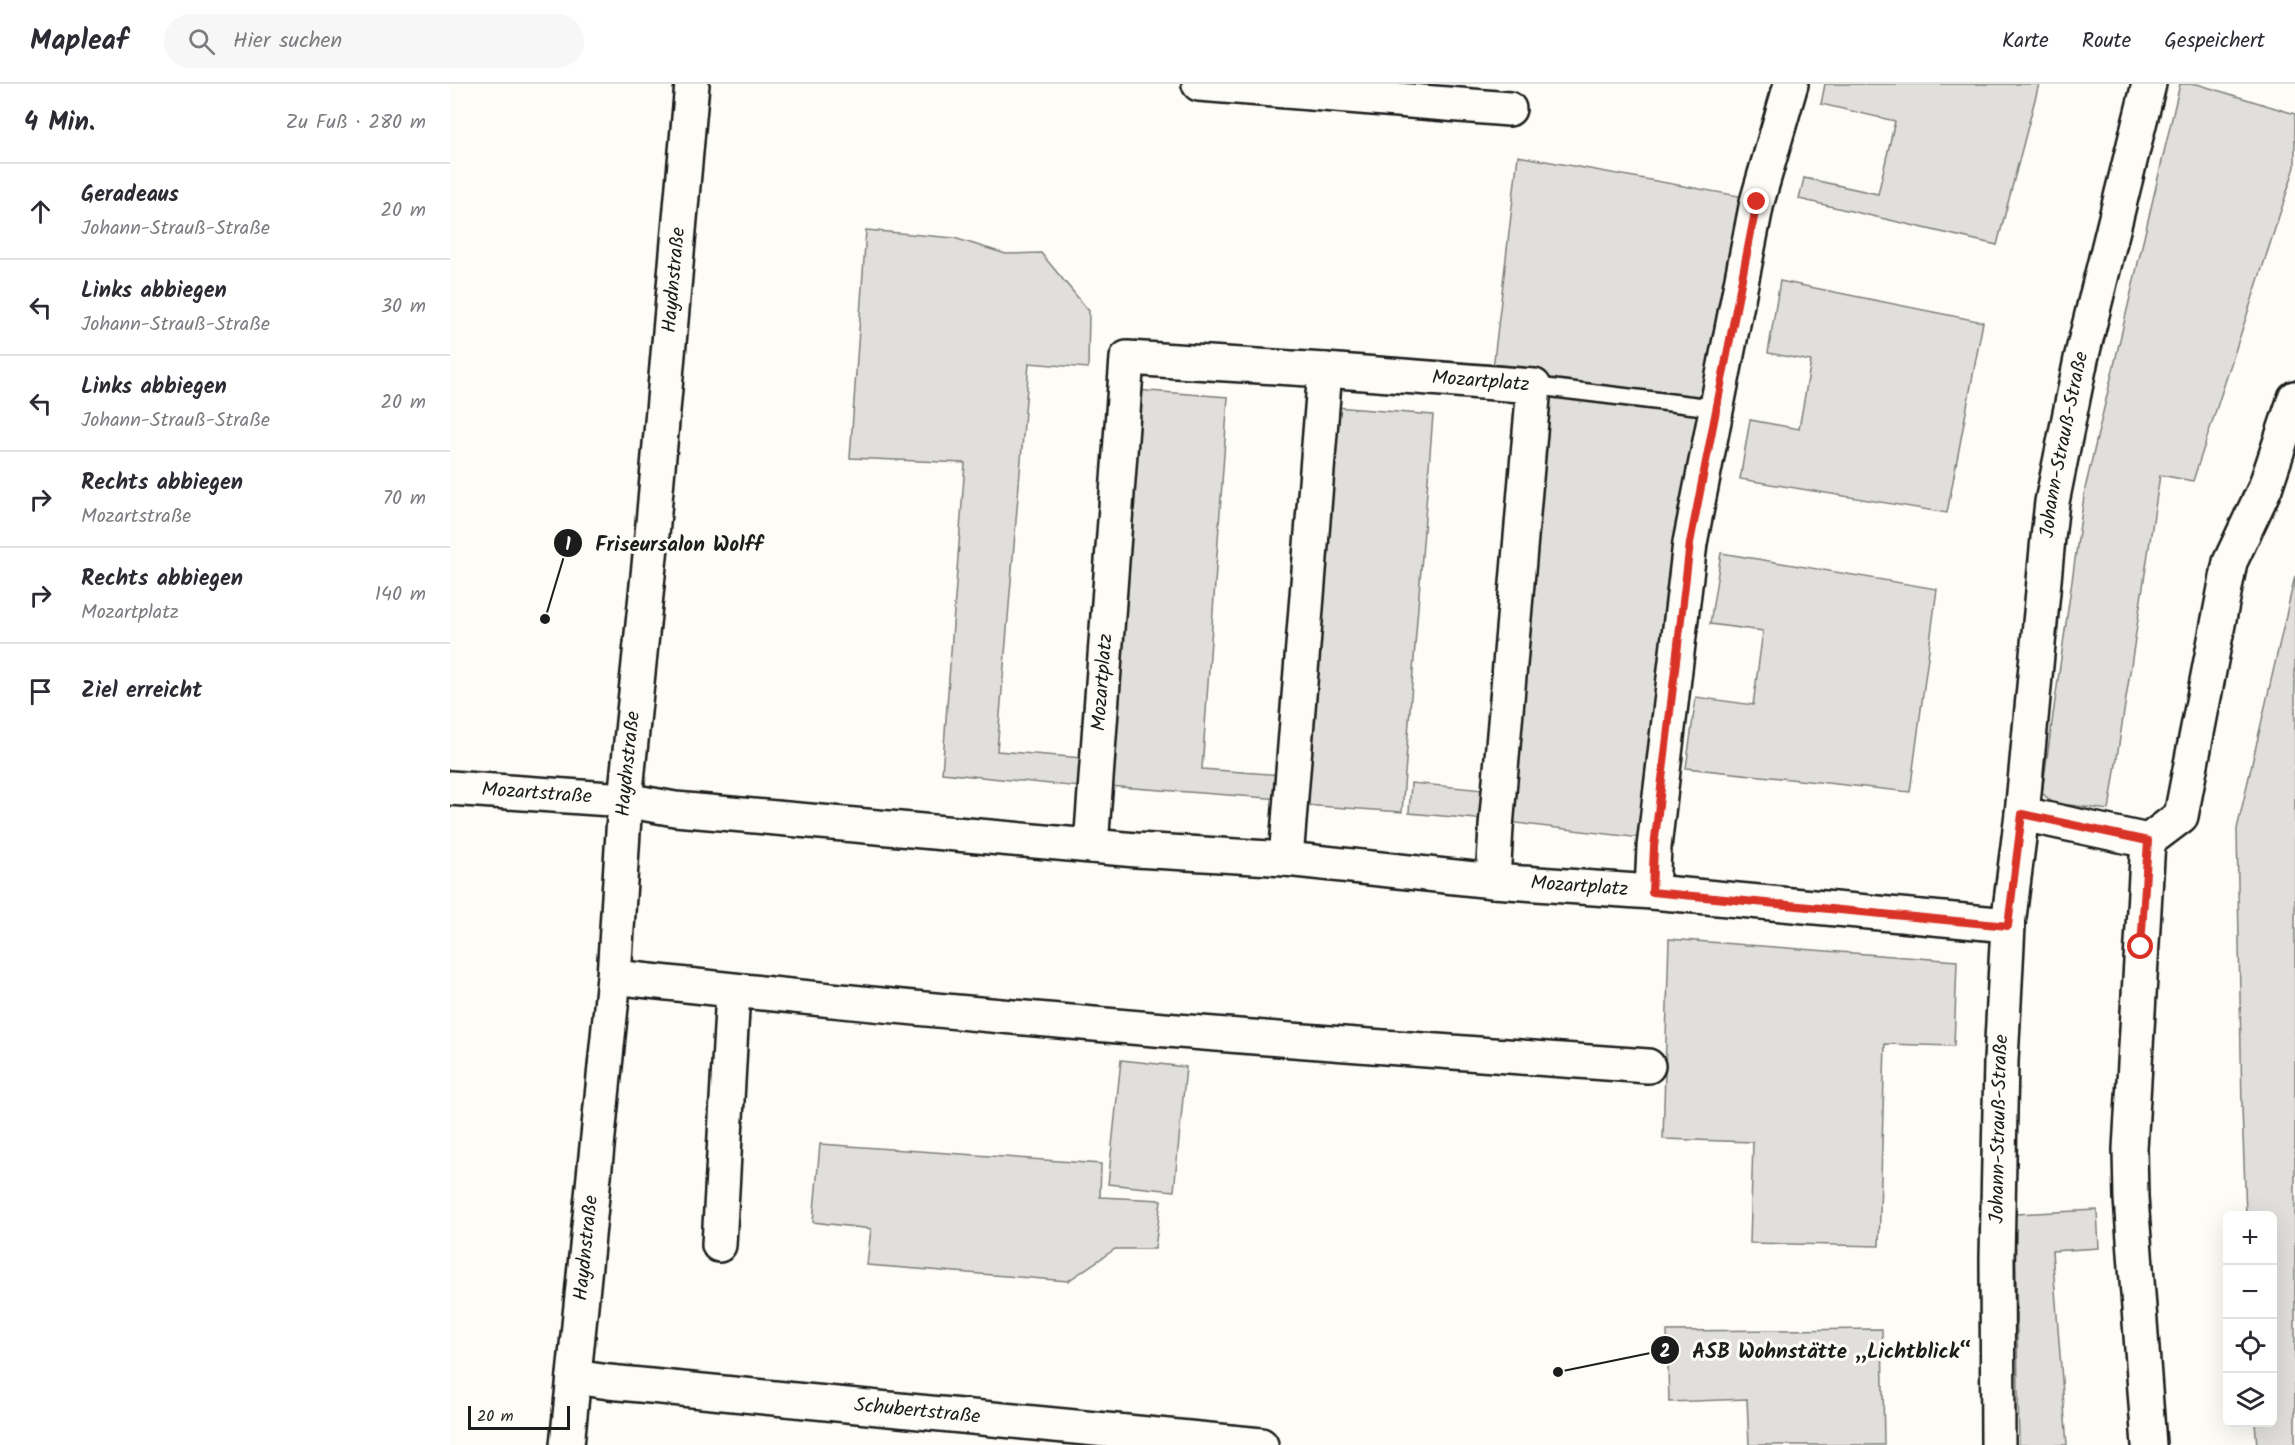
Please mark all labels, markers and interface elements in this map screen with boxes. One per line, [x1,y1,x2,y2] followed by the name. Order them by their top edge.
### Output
[164,14,584,68] search box
[30,19,128,64] text: Mapleaf
[233,24,342,59] text: Hier suchen
[185,25,218,58] icon: search
[2002,25,2049,58] text: Karte
[2082,25,2131,58] text: Route
[2164,25,2265,58] text: Gespeichert
[24,102,95,144] text: 4 Min.
[286,107,426,139] text: Zu Fuß · 280 m
[81,178,179,213] text: Geradeaus
[1743,188,1769,214] route end
[24,195,57,228] icon: ahead
[380,195,426,227] text: 20 m
[81,213,270,245] text: Johann-Strauß-Straße
[654,226,695,334] street label: Haydnstraße
[81,274,227,309] text: Links abbiegen
[24,291,57,324] icon: left
[381,291,426,323] text: 30 m
[81,309,270,341] text: Johann-Strauß-Straße
[2032,348,2098,540] street label: Johann-Strauß-Straße
[1431,362,1531,402] street label: Mozartplatz
[81,370,227,405] text: Links abbiegen
[24,387,57,420] icon: left
[380,387,426,419] text: 20 m
[81,405,270,437] text: Johann-Strauß-Straße
[81,466,243,501] text: Rechts abbiegen
[24,483,57,516] icon: right
[383,483,426,515] text: 70 m
[81,501,191,533] text: Mozartstraße
[553,524,774,563] callout: Friseursalon Wolff
[595,529,765,562] text: Friseursalon Wolff
[565,531,571,560] text: 1
[81,562,243,597] text: Rechts abbiegen
[24,579,57,612] icon: right
[375,579,426,611] text: 140 m
[81,597,179,629] text: Mozartplatz
[1084,632,1123,732] street label: Mozartplatz
[81,674,202,709] text: Ziel erreicht
[24,675,57,708] icon: arrive
[608,710,650,818] street label: Haydnstraße
[481,774,593,814] street label: Mozartstraße
[1529,868,1629,906] street label: Mozartplatz
[2127,933,2153,959] route start
[1982,1034,2018,1224] street label: Johann-Strauß-Straße
[566,1194,608,1302] street label: Haydnstraße
[2223,1211,2277,1427] map controls
[2223,1211,2277,1265] button: +
[2223,1265,2277,1319] button: −
[2223,1319,2277,1373] button: locate
[1650,1331,1984,1370] callout: ASB Wohnstätte „Lichtblick“
[1692,1336,1972,1369] text: ASB Wohnstätte „Lichtblick“
[1660,1338,1670,1367] text: 2
[2223,1373,2277,1427] button: layers
[853,1390,982,1434] street label: Schubertstraße
[468,1403,570,1430] scale bar
[477,1404,513,1429] text: 20 m

